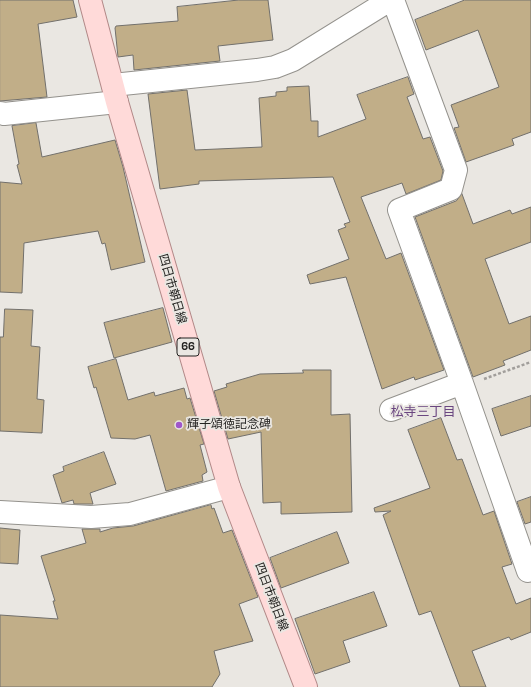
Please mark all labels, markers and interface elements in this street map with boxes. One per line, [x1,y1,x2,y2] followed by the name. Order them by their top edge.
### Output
[155,252,189,326] street label: 四日市朝日線
[177,338,199,356] road number: 66
[391,404,455,420] district label: 松寺三丁目
[187,418,271,432] place label: 輝子頌徳記念碑
[174,420,184,430] marker: 輝子頌徳記念碑
[251,561,291,633] street label: 四日市朝日線

